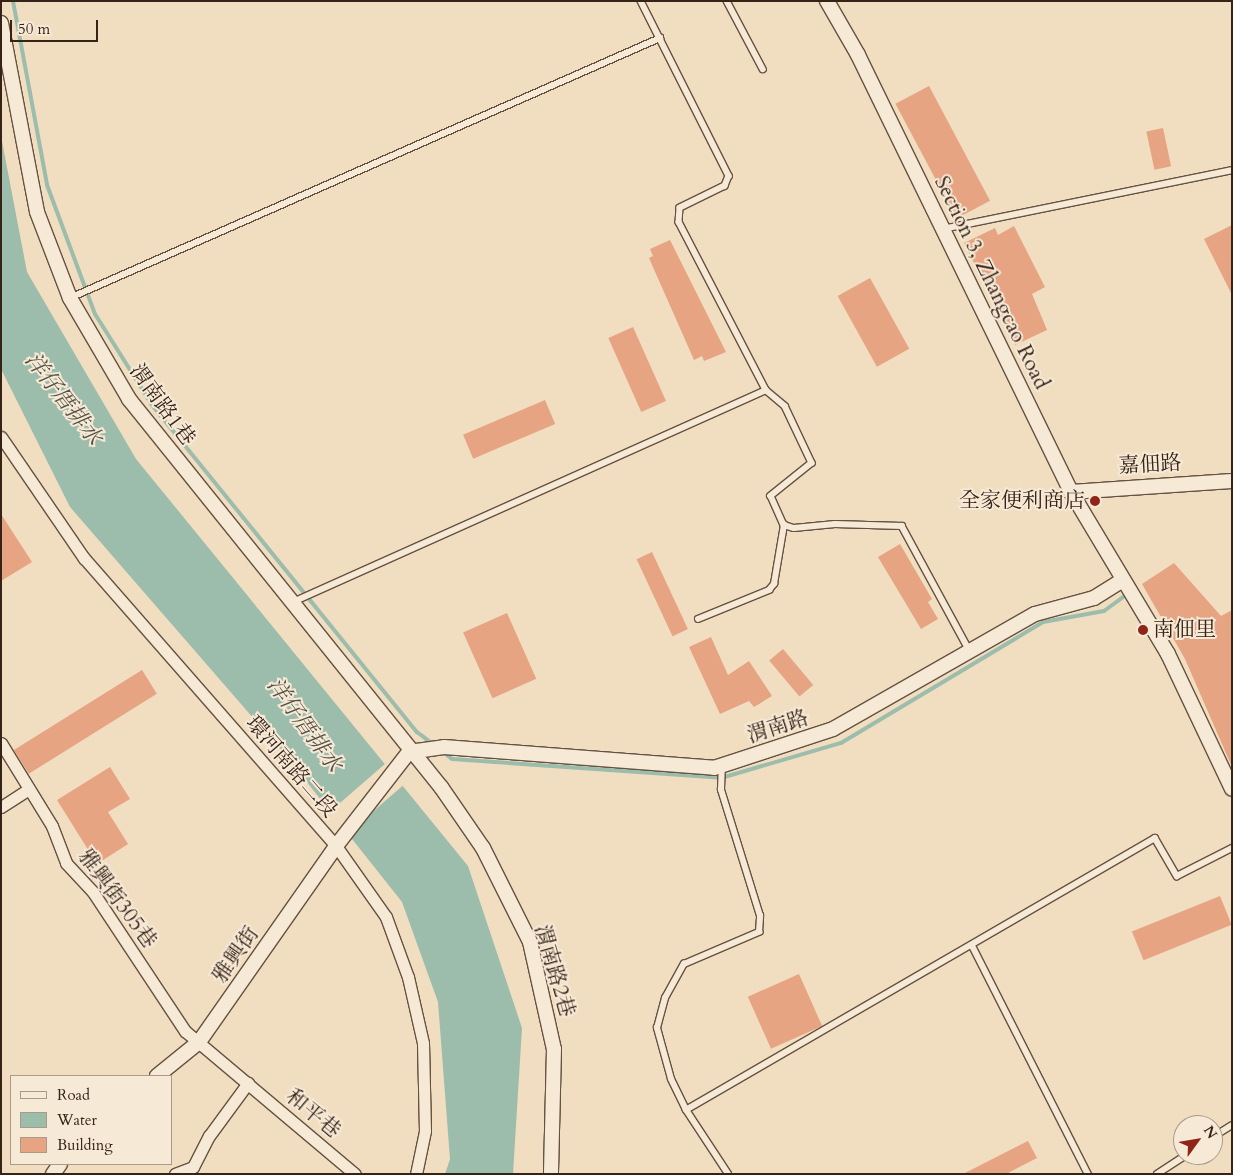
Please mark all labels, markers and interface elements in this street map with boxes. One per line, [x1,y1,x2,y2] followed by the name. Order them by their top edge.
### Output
[12,10,100,42] scale bar
[18,19,50,39] text: 50 m
[928,172,1054,394] street label: Section 3, Zhangcao Road
[19,348,107,450] water label: 洋仔厝排水
[124,359,200,451] street label: 渭南路1巷
[1118,451,1182,479] street label: 嘉佃路
[959,488,1085,514] place label: 全家便利商店
[1089,495,1101,507] marker: 全家便利商店
[1153,617,1216,643] place label: 南佃里
[1137,624,1149,636] marker: 南佃里
[261,673,347,777] water label: 洋仔厝排水
[744,705,812,749] street label: 渭南路
[240,711,342,823] street label: 環河南路二段
[73,845,161,953] street label: 雅興街305巷
[208,922,264,988] street label: 雅興街
[529,922,579,1020] street label: 渭南路2巷
[10,1075,172,1165] legend
[281,1084,345,1144] street label: 和平巷
[57,1085,90,1105] text: Road
[57,1110,97,1130] text: Water
[1173,1115,1223,1165] north arrow
[1199,1122,1222,1143] text: N
[57,1135,113,1155] text: Building

